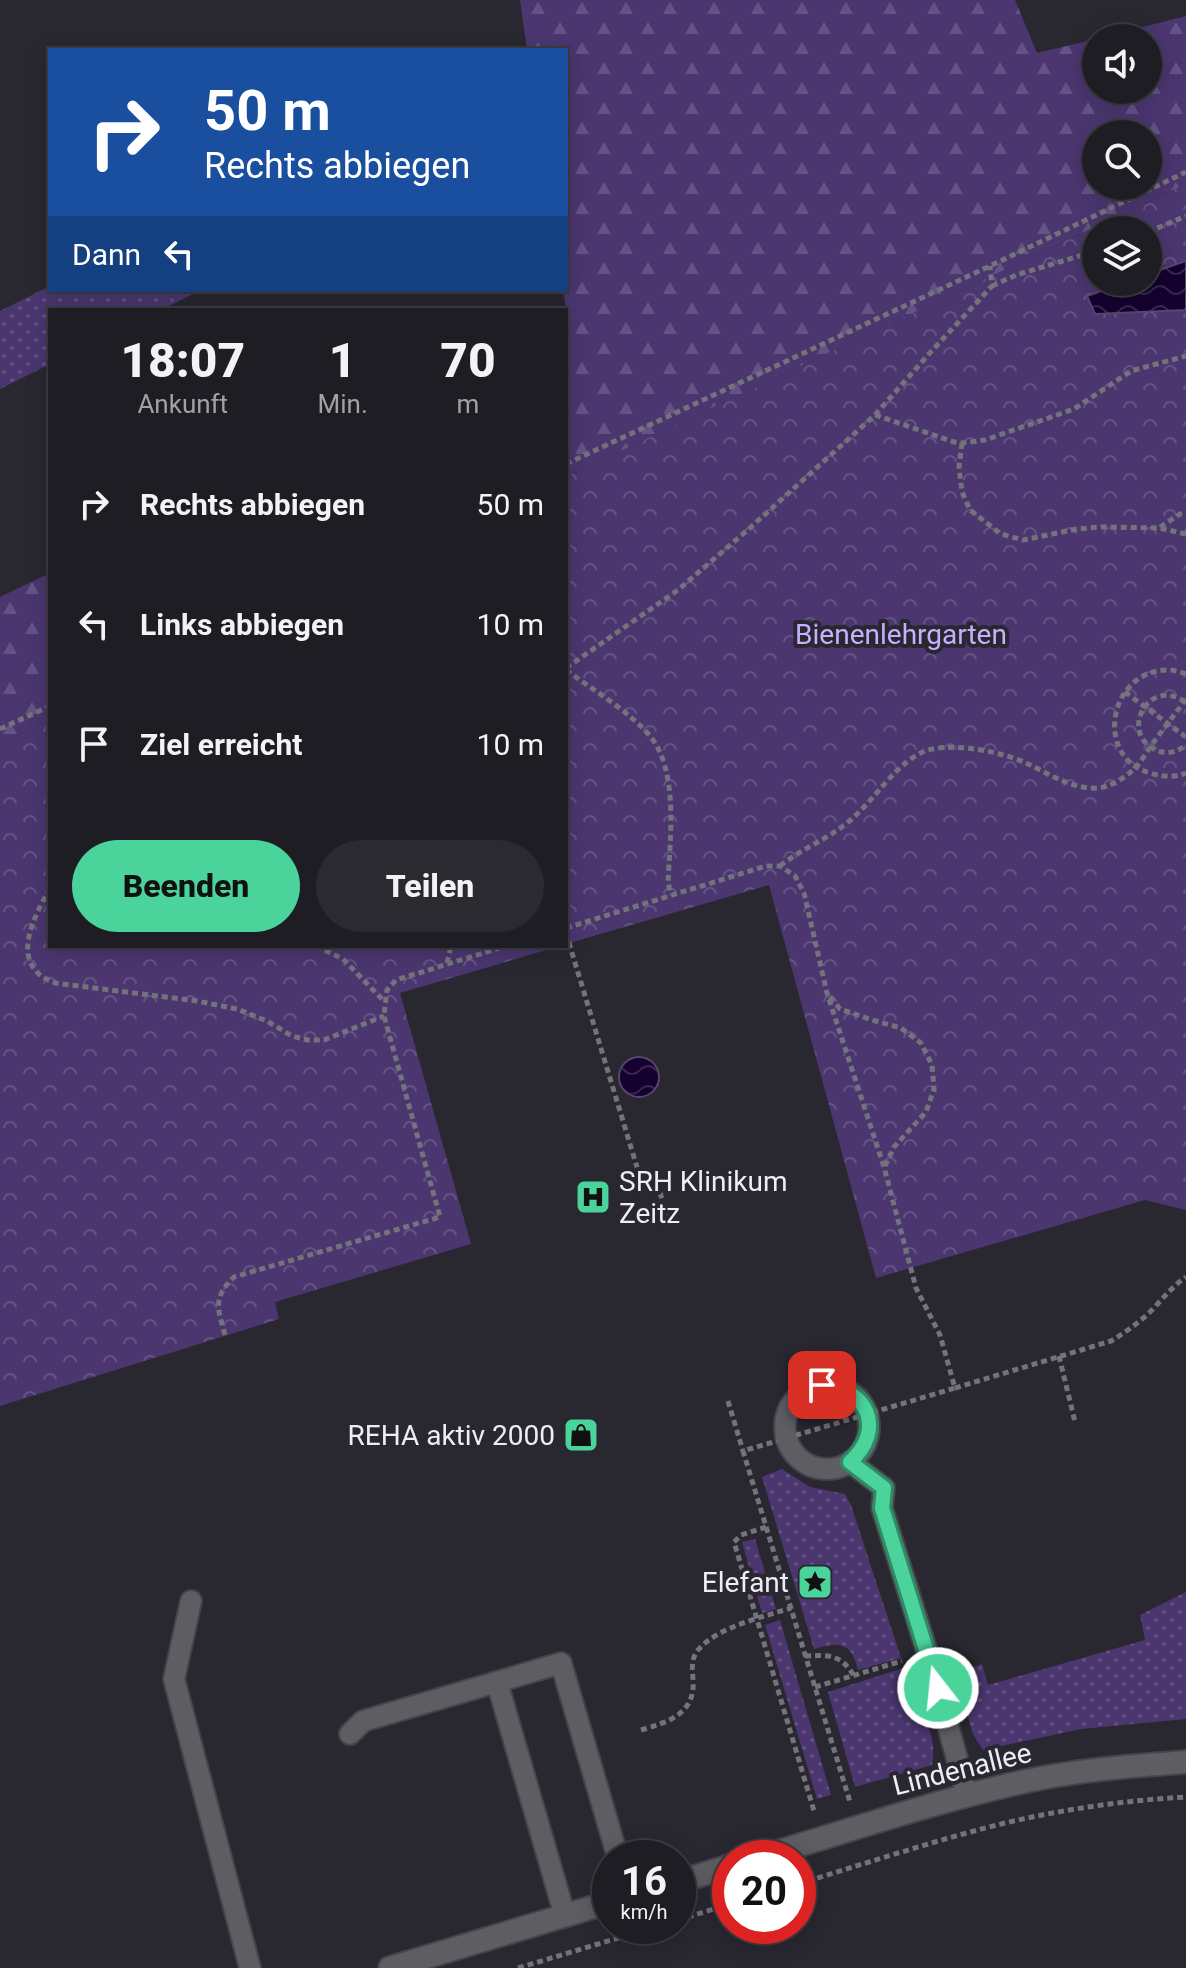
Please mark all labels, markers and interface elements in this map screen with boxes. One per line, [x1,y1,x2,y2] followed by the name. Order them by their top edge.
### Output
[1082,24,1162,296] map controls
[1082,24,1162,104] button: sound
[204,78,331,144] text: 50 m
[72,80,176,184] icon: right
[1082,120,1162,200] button: search
[204,145,470,187] text: Rechts abbiegen
[1082,216,1162,296] button: layers
[157,232,201,276] icon: left
[72,237,141,272] text: Dann
[120,332,245,389] text: 18:07
[329,332,357,389] text: 1
[440,332,496,389] text: 70
[137,389,228,419] text: Ankunft
[318,389,368,419] text: Min.
[456,389,479,419] text: m
[72,482,116,526] icon: right
[140,487,365,522] text: Rechts abbiegen
[477,487,544,522] text: 50 m
[72,602,116,646] icon: left
[140,607,344,642] text: Links abbiegen
[477,607,544,642] text: 10 m
[795,618,1007,651] park label: Bienenlehrgarten
[72,722,116,766] icon: arrive
[140,727,302,762] text: Ziel erreicht
[477,727,544,762] text: 10 m
[72,840,300,932] button: Beenden
[316,840,544,932] button: Teilen
[619,1165,787,1230] place label: SRH Klinikum Zeitz
[574,1178,612,1216] hospital icon: SRH Klinikum Zeitz
[788,1351,856,1419] pin
[800,1363,844,1407] icon: arrive
[562,1416,600,1454] shop icon: REHA aktiv 2000
[348,1419,555,1452] place label: REHA aktiv 2000
[796,1563,834,1601] place icon: Elefant
[702,1566,789,1599] place label: Elefant
[896,1646,980,1730] position arrow
[889,1736,1035,1802] street label: Lindenallee
[712,1840,816,1944] speed limit sign: 20
[621,1858,667,1905] text: 16
[621,1900,667,1924] text: km/h

